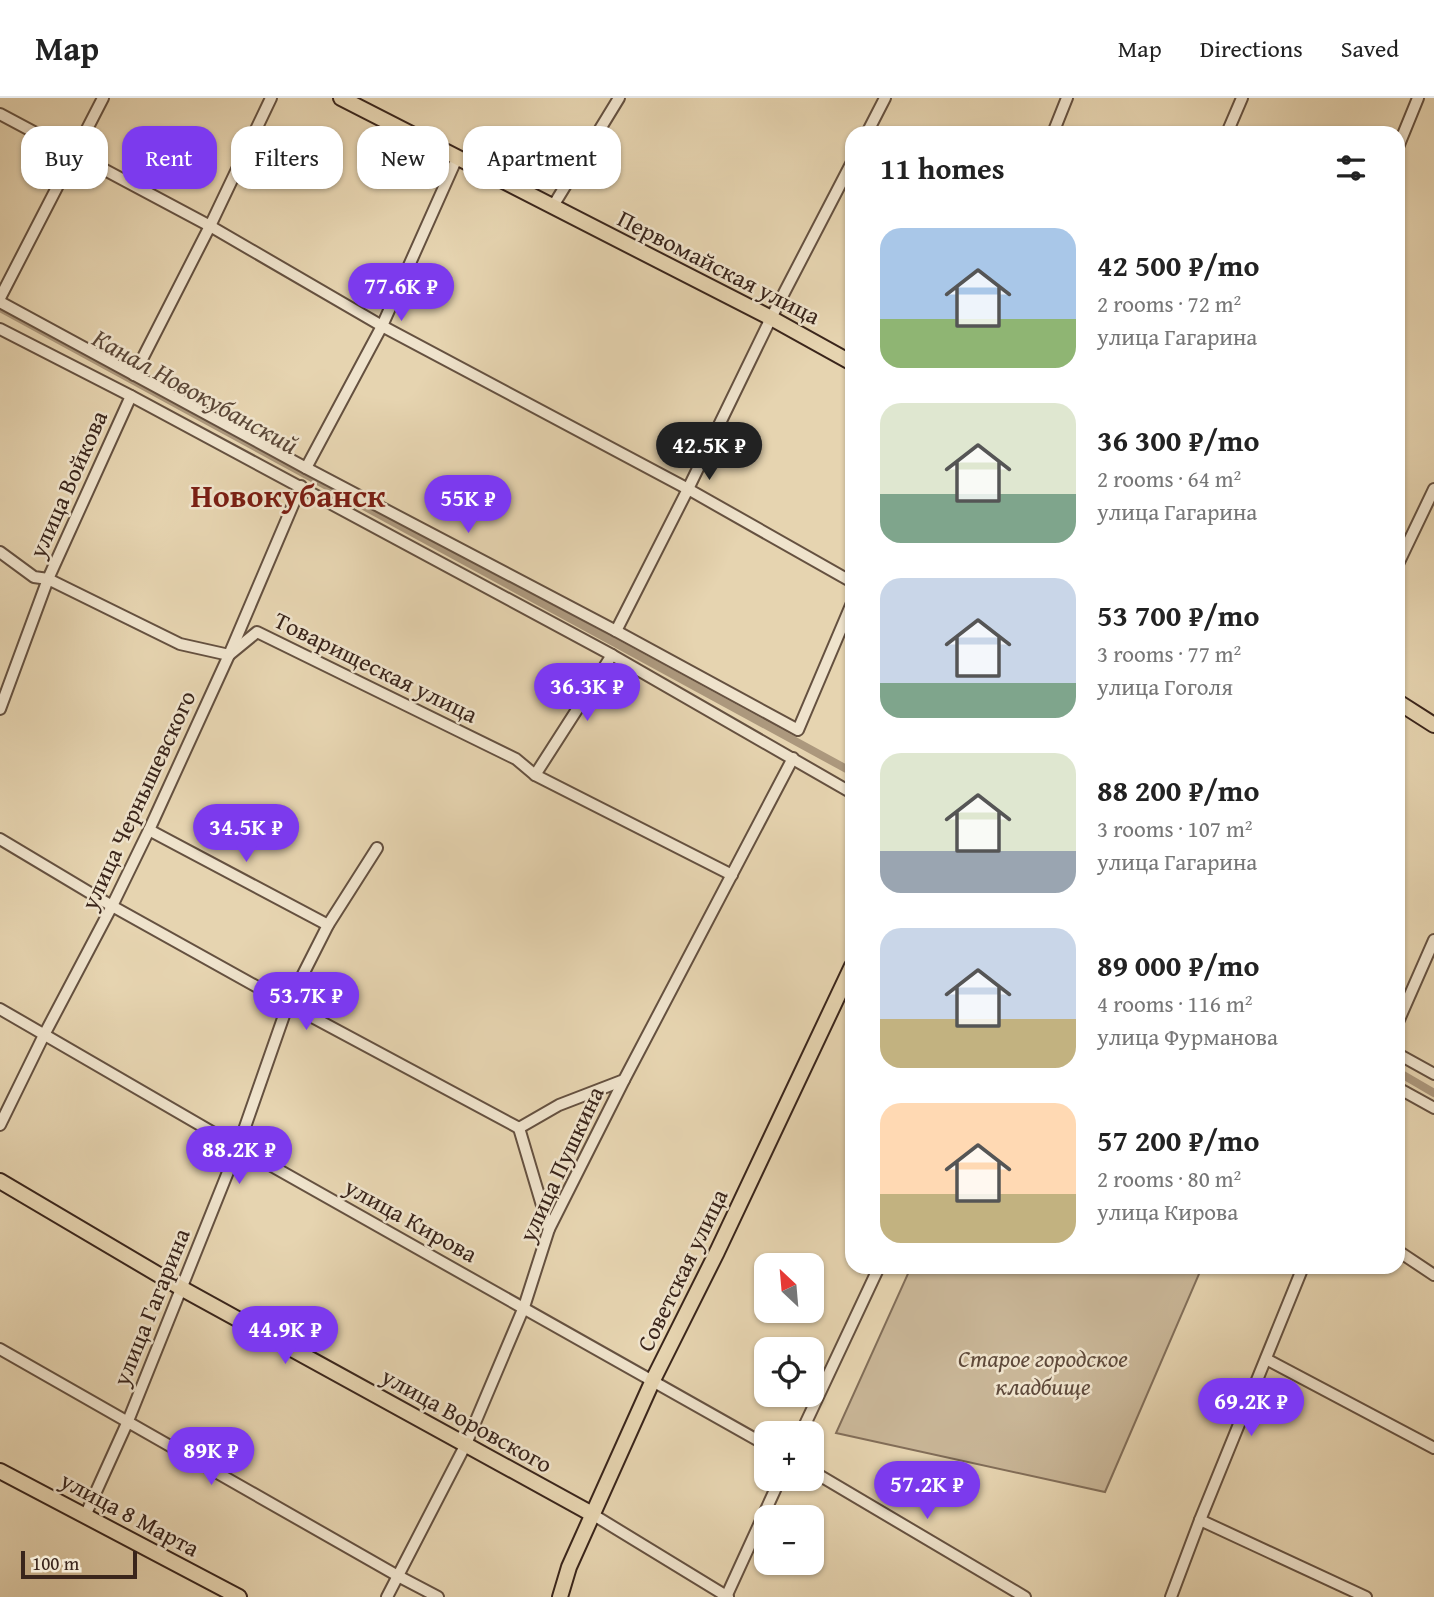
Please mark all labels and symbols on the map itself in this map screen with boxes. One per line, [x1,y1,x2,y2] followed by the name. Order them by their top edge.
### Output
[612,201,827,334] street label: Первомайская улица
[336,264,466,323] pin: 77.6K ₽
[86,318,306,464] water label: Канал Новокубанский
[19,404,116,564] street label: улица Войкова
[644,422,774,482] pin: 42.5K ₽
[191,472,386,519] district label: Новокубанск
[419,476,517,535] pin: 55K ₽
[268,602,484,732] street label: Товарищеская улица
[522,664,652,723] pin: 36.3K ₽
[71,684,204,916] street label: улица Чернышевского
[181,804,311,864] pin: 34.5K ₽
[241,972,371,1032] pin: 53.7K ₽
[509,1080,613,1248] street label: улица Пушкина
[174,1126,304,1186] pin: 88.2K ₽
[337,1168,484,1271] street label: улица Кирова
[628,1182,737,1357] street label: Советская улица
[103,1222,199,1392] street label: улица Гагарина
[754,1253,824,1323] north arrow
[220,1306,350,1366] pin: 44.9K ₽
[958,1341,1128,1404] park label: Старое городское кладбище
[374,1358,559,1482] street label: улица Воровского
[1186,1378,1316,1438] pin: 69.2K ₽
[162,1428,260,1487] pin: 89K ₽
[53,1462,206,1566] street label: улица 8 Марта
[862,1462,992,1521] pin: 57.2K ₽
[21,1548,136,1580] scale bar

